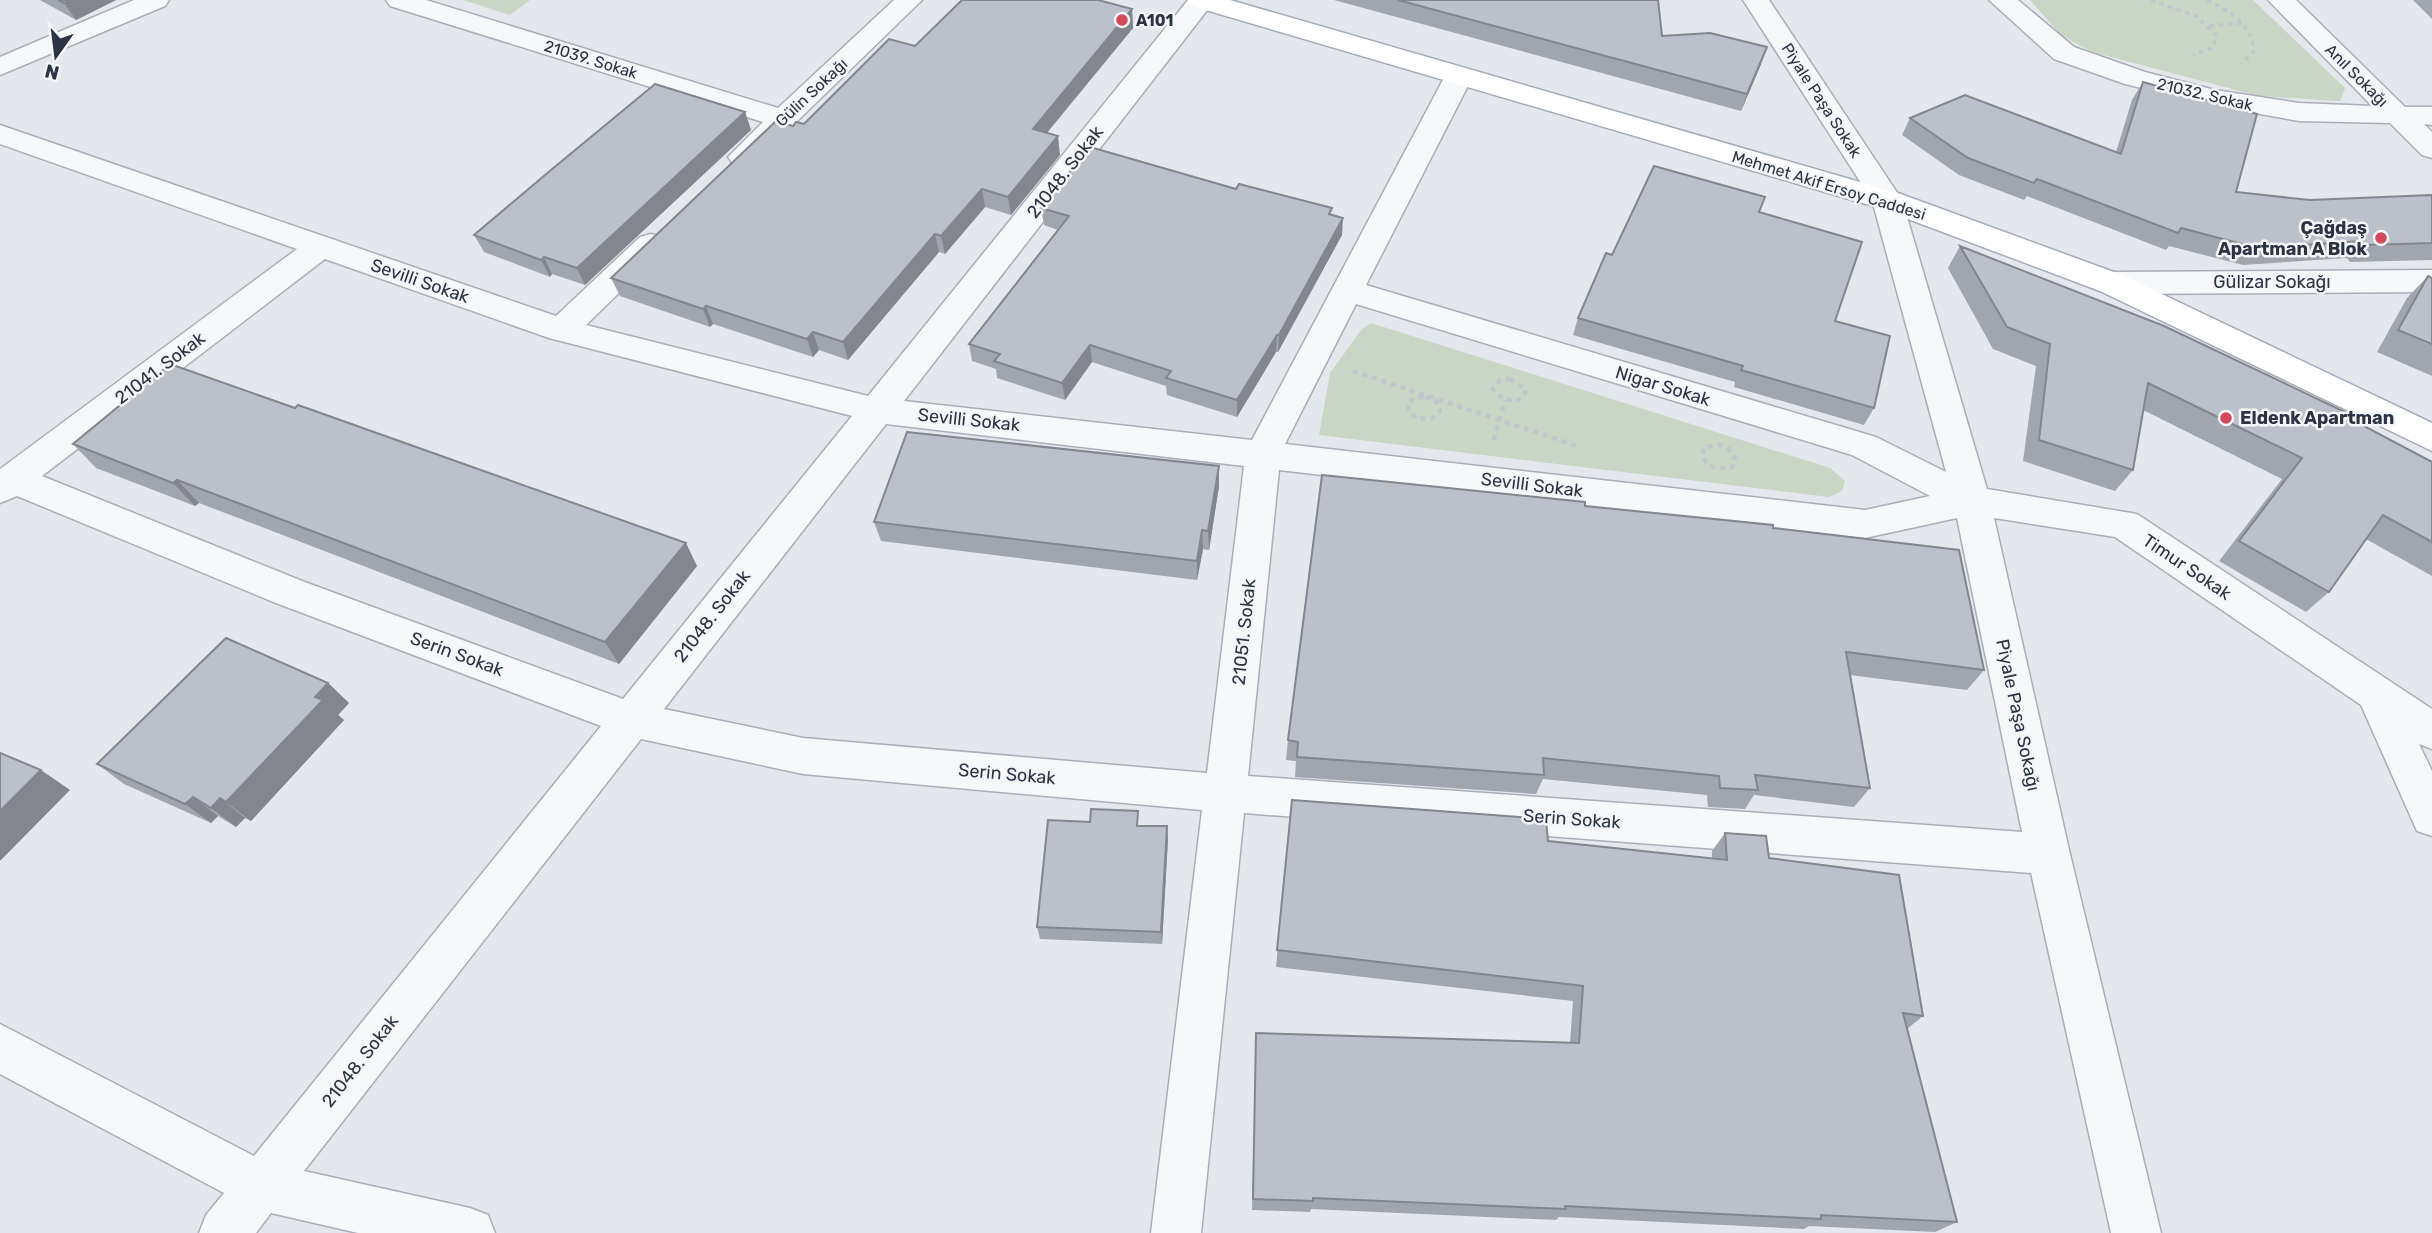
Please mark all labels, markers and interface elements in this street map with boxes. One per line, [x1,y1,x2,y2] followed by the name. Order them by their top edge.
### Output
[1136,11,1174,30] place label: A101
[1114,12,1130,28] marker: A101
[21,21,91,91] north arrow
[542,36,641,83] street label: 21039. Sokak
[1778,40,1866,162] street label: Piyale Paşa Sokak
[2321,40,2392,111] street label: Anıl Sokağı
[771,54,851,130] street label: Gülin Sokağı
[43,59,61,85] text: N
[2155,74,2255,115] street label: 21032. Sokak
[1022,121,1108,222] street label: 21048. Sokak
[1730,147,1928,224] street label: Mehmet Akif Ersoy Caddesi
[2218,217,2367,260] place label: Çağdaş Apartman A Blok
[2373,230,2389,246] marker: Çağdaş Apartman A Blok
[368,254,473,308] street label: Sevilli Sokak
[2213,271,2331,293] street label: Gülizar Sokağı
[111,327,210,409] street label: 21041. Sokak
[1613,361,1714,411] street label: Nigar Sokak
[917,404,1022,436] street label: Sevilli Sokak
[2240,407,2394,429] place label: Eldenk Apartman
[2218,410,2234,426] marker: Eldenk Apartman
[1480,468,1585,502] street label: Sevilli Sokak
[2138,529,2236,605] street label: Timur Sokak
[669,565,755,666] street label: 21048. Sokak
[1227,577,1261,686] street label: 21051. Sokak
[407,627,507,681] street label: Serin Sokak
[1991,637,2045,793] street label: Piyale Paşa Sokağı
[957,759,1057,789] street label: Serin Sokak
[1523,805,1622,833] street label: Serin Sokak
[317,1010,403,1111] street label: 21048. Sokak

